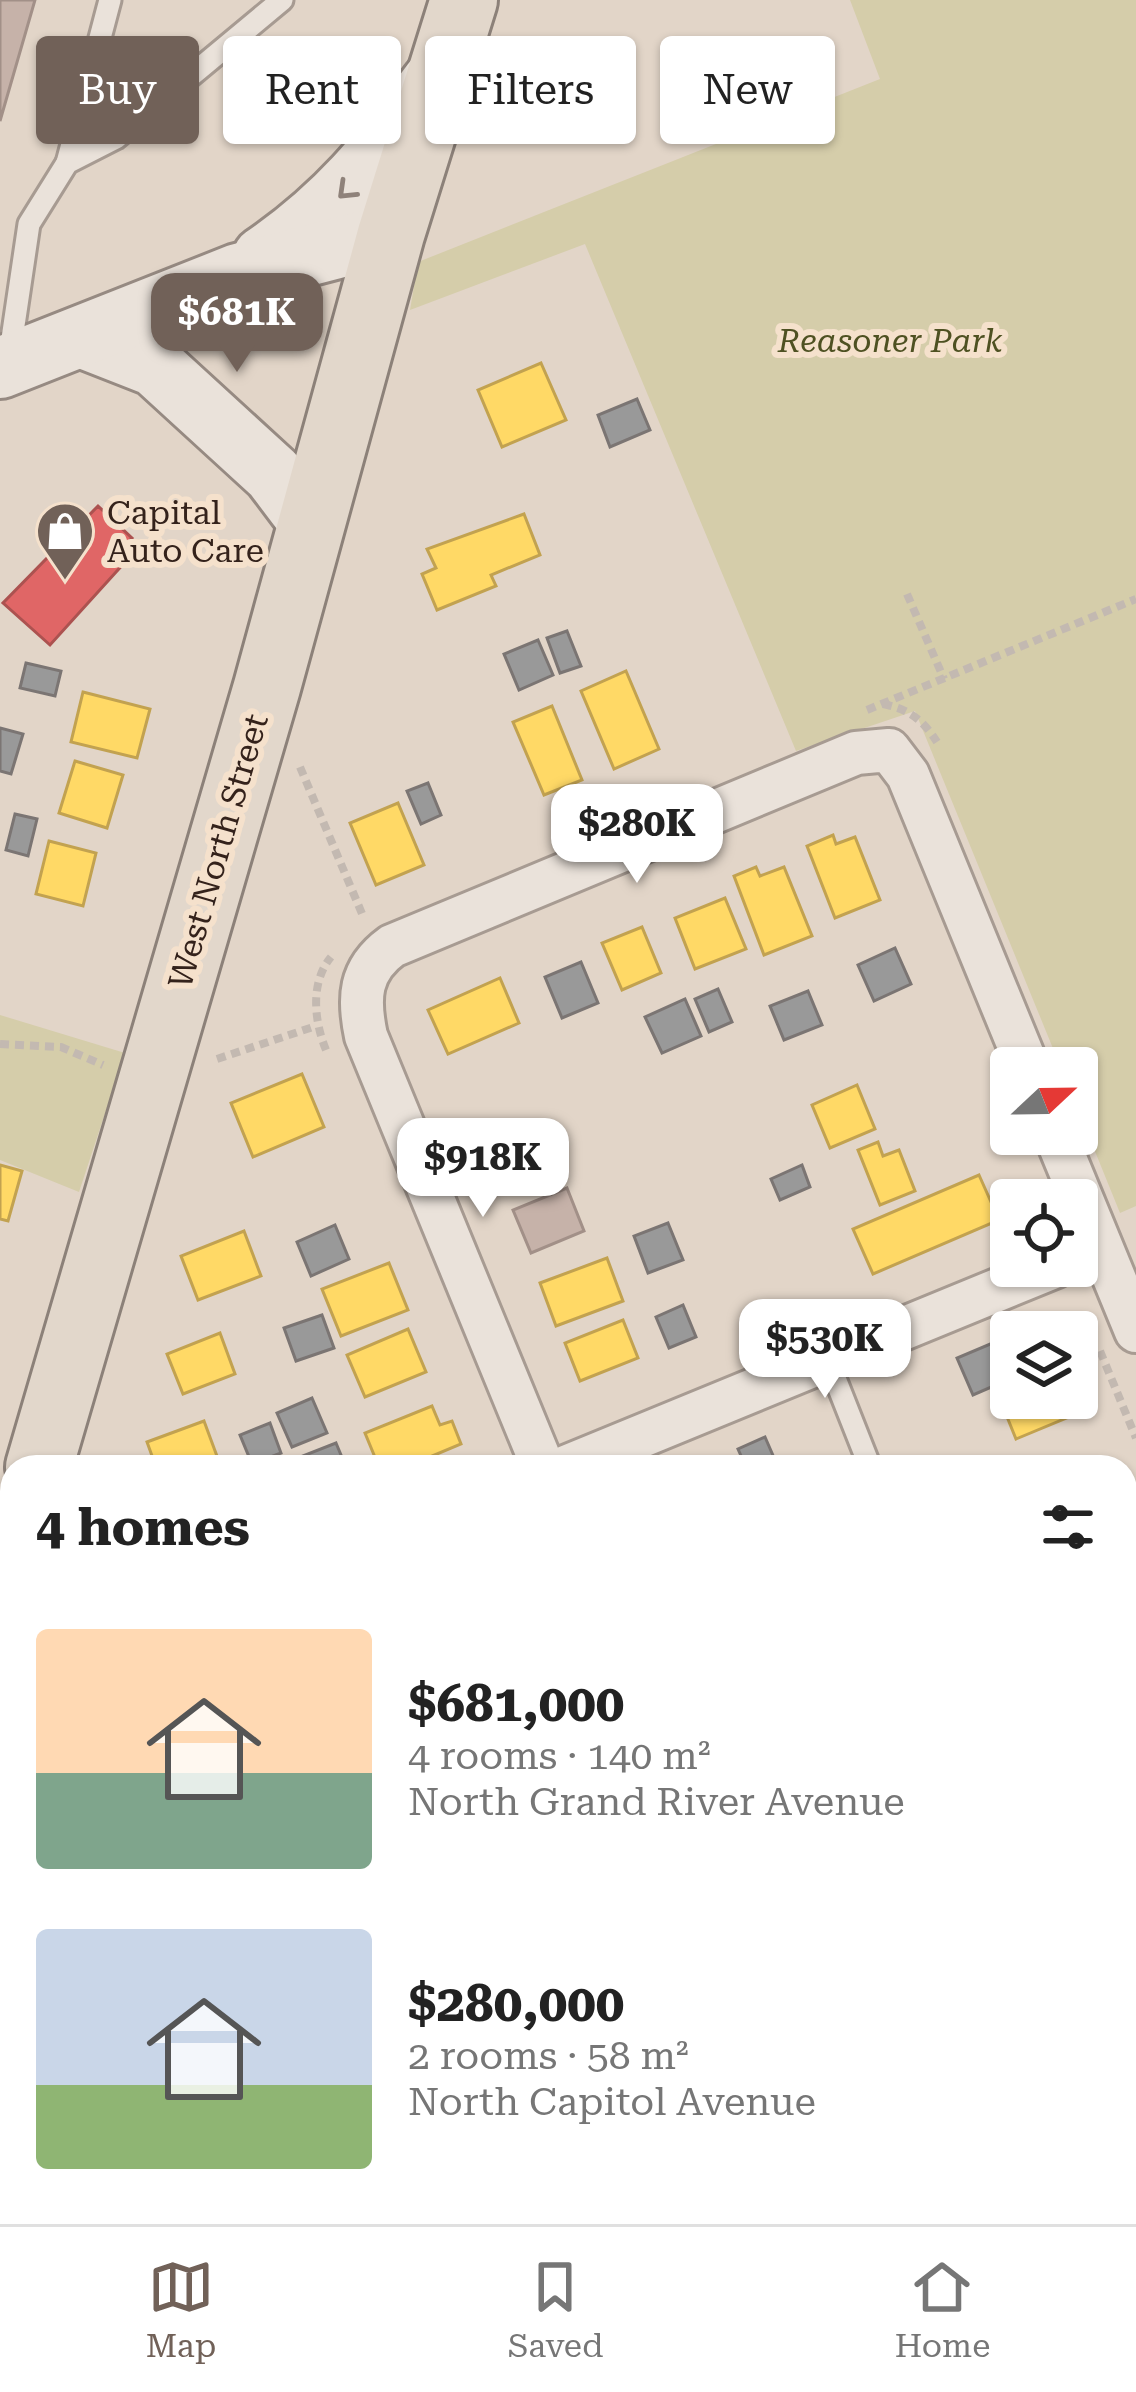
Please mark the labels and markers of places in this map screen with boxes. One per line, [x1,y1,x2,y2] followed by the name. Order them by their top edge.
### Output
[153,273,321,375] pin: $681K
[107,493,264,570] place label: Capital Auto Care
[34,500,96,582] shop icon: Capital Auto Care
[553,784,721,886] pin: $280K
[399,1118,567,1220] pin: $918K
[741,1299,909,1401] pin: $530K

